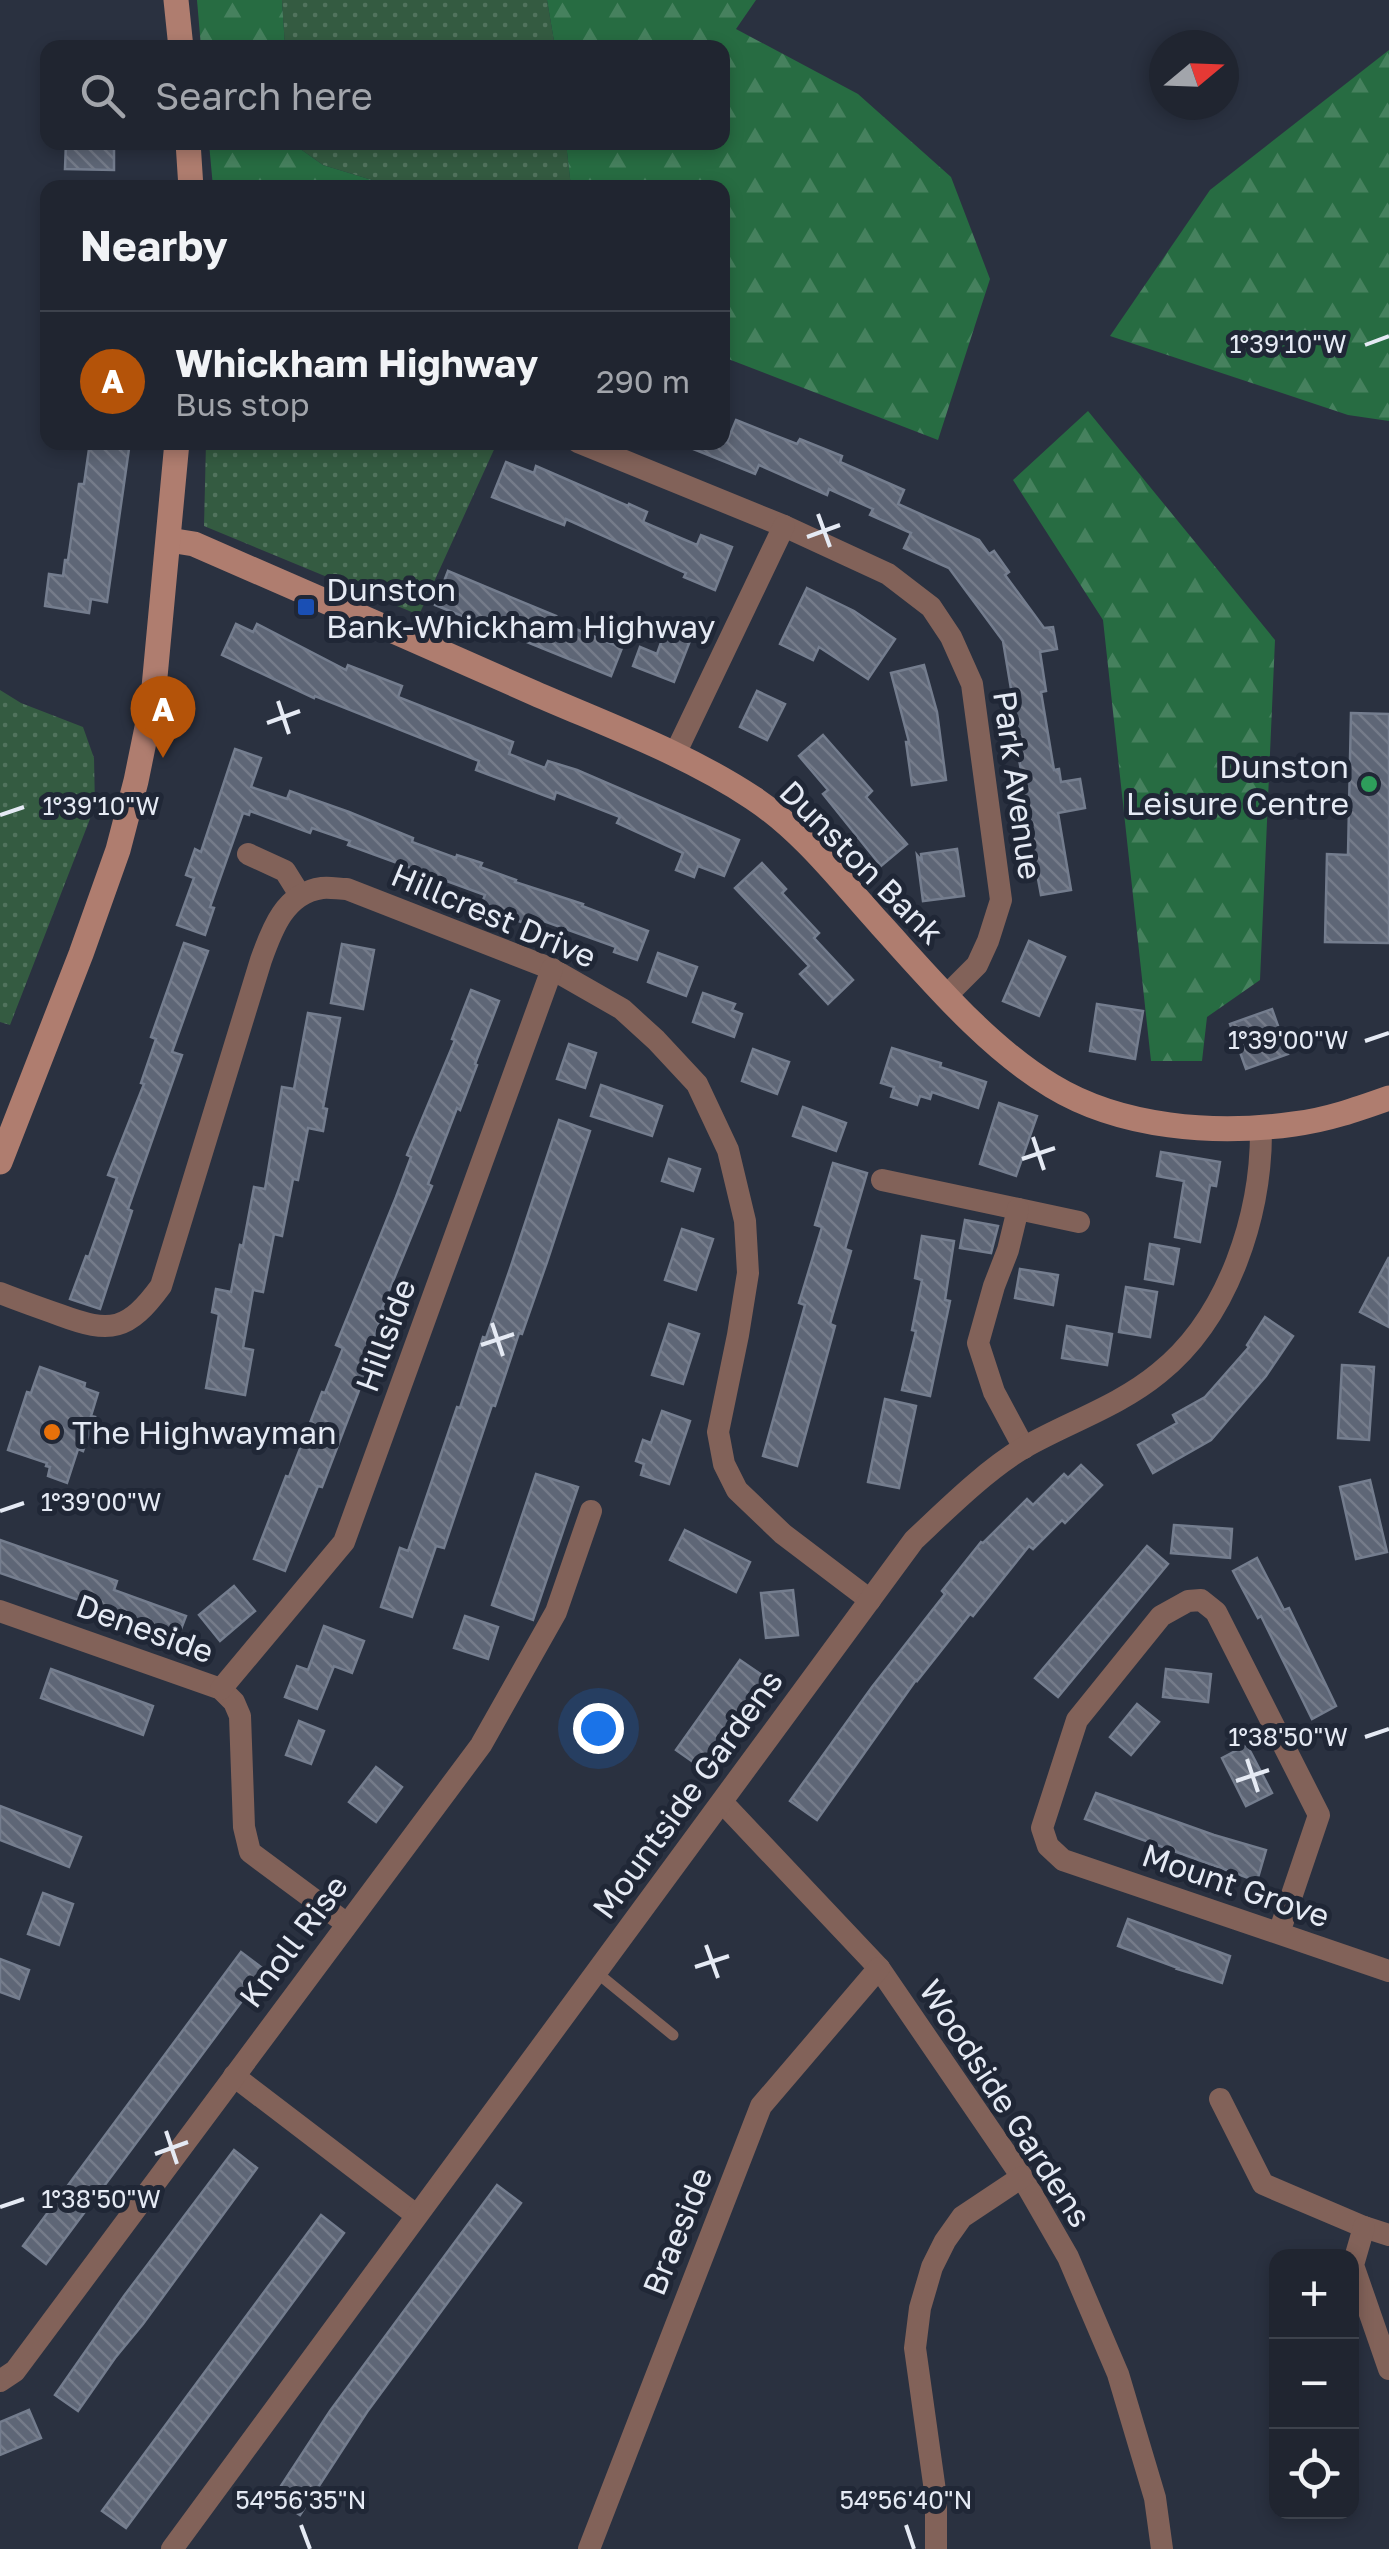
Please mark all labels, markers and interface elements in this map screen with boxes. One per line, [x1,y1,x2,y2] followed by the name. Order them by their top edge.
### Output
[1149,30,1239,120] north arrow
[40,40,730,150] search box
[75,68,130,123] icon: search
[155,73,373,118] text: Search here
[80,220,228,270] text: Nearby
[1229,328,1347,359] text: 1°39'10"W
[175,340,538,385] text: Whickham Highway
[101,362,124,400] text: A
[596,362,690,400] text: 290 m
[175,385,309,423] text: Bus stop
[326,570,715,645] place label: Dunston Bank-Whickham Highway
[295,596,317,618] marker: Dunston Bank-Whickham Highway
[130,676,196,758] pin: A
[986,688,1050,882] street label: Park Avenue
[1126,747,1349,822] place label: Dunston Leisure Centre
[772,772,952,952] street label: Dunston Bank
[1358,773,1380,795] marker: Dunston Leisure Centre
[42,790,160,821] text: 1°39'10"W
[386,855,602,975] street label: Hillcrest Drive
[1228,1024,1348,1055] text: 1°39'00"W
[347,1273,423,1397] street label: Hillside
[72,1413,337,1451] place label: The Highwayman
[41,1421,63,1443] marker: The Highwayman
[41,1486,161,1517] text: 1°39'00"W
[71,1586,219,1670] street label: Deneside
[584,1662,790,1926] street label: Mountside Gardens
[573,1703,624,1754] your location
[1228,1721,1348,1752] text: 1°38'50"W
[1137,1835,1335,1935] street label: Mount Grove
[231,1868,355,2014] street label: Knoll Rise
[912,1972,1100,2234] street label: Woodside Gardens
[634,2162,720,2300] street label: Braeside
[41,2183,161,2214] text: 1°38'50"W
[1269,2249,1359,2519] map controls
[1269,2249,1359,2339] button: +
[1269,2339,1359,2429] button: −
[1269,2429,1359,2519] button: locate
[235,2484,367,2515] text: 54°56'35"N
[840,2484,972,2515] text: 54°56'40"N

